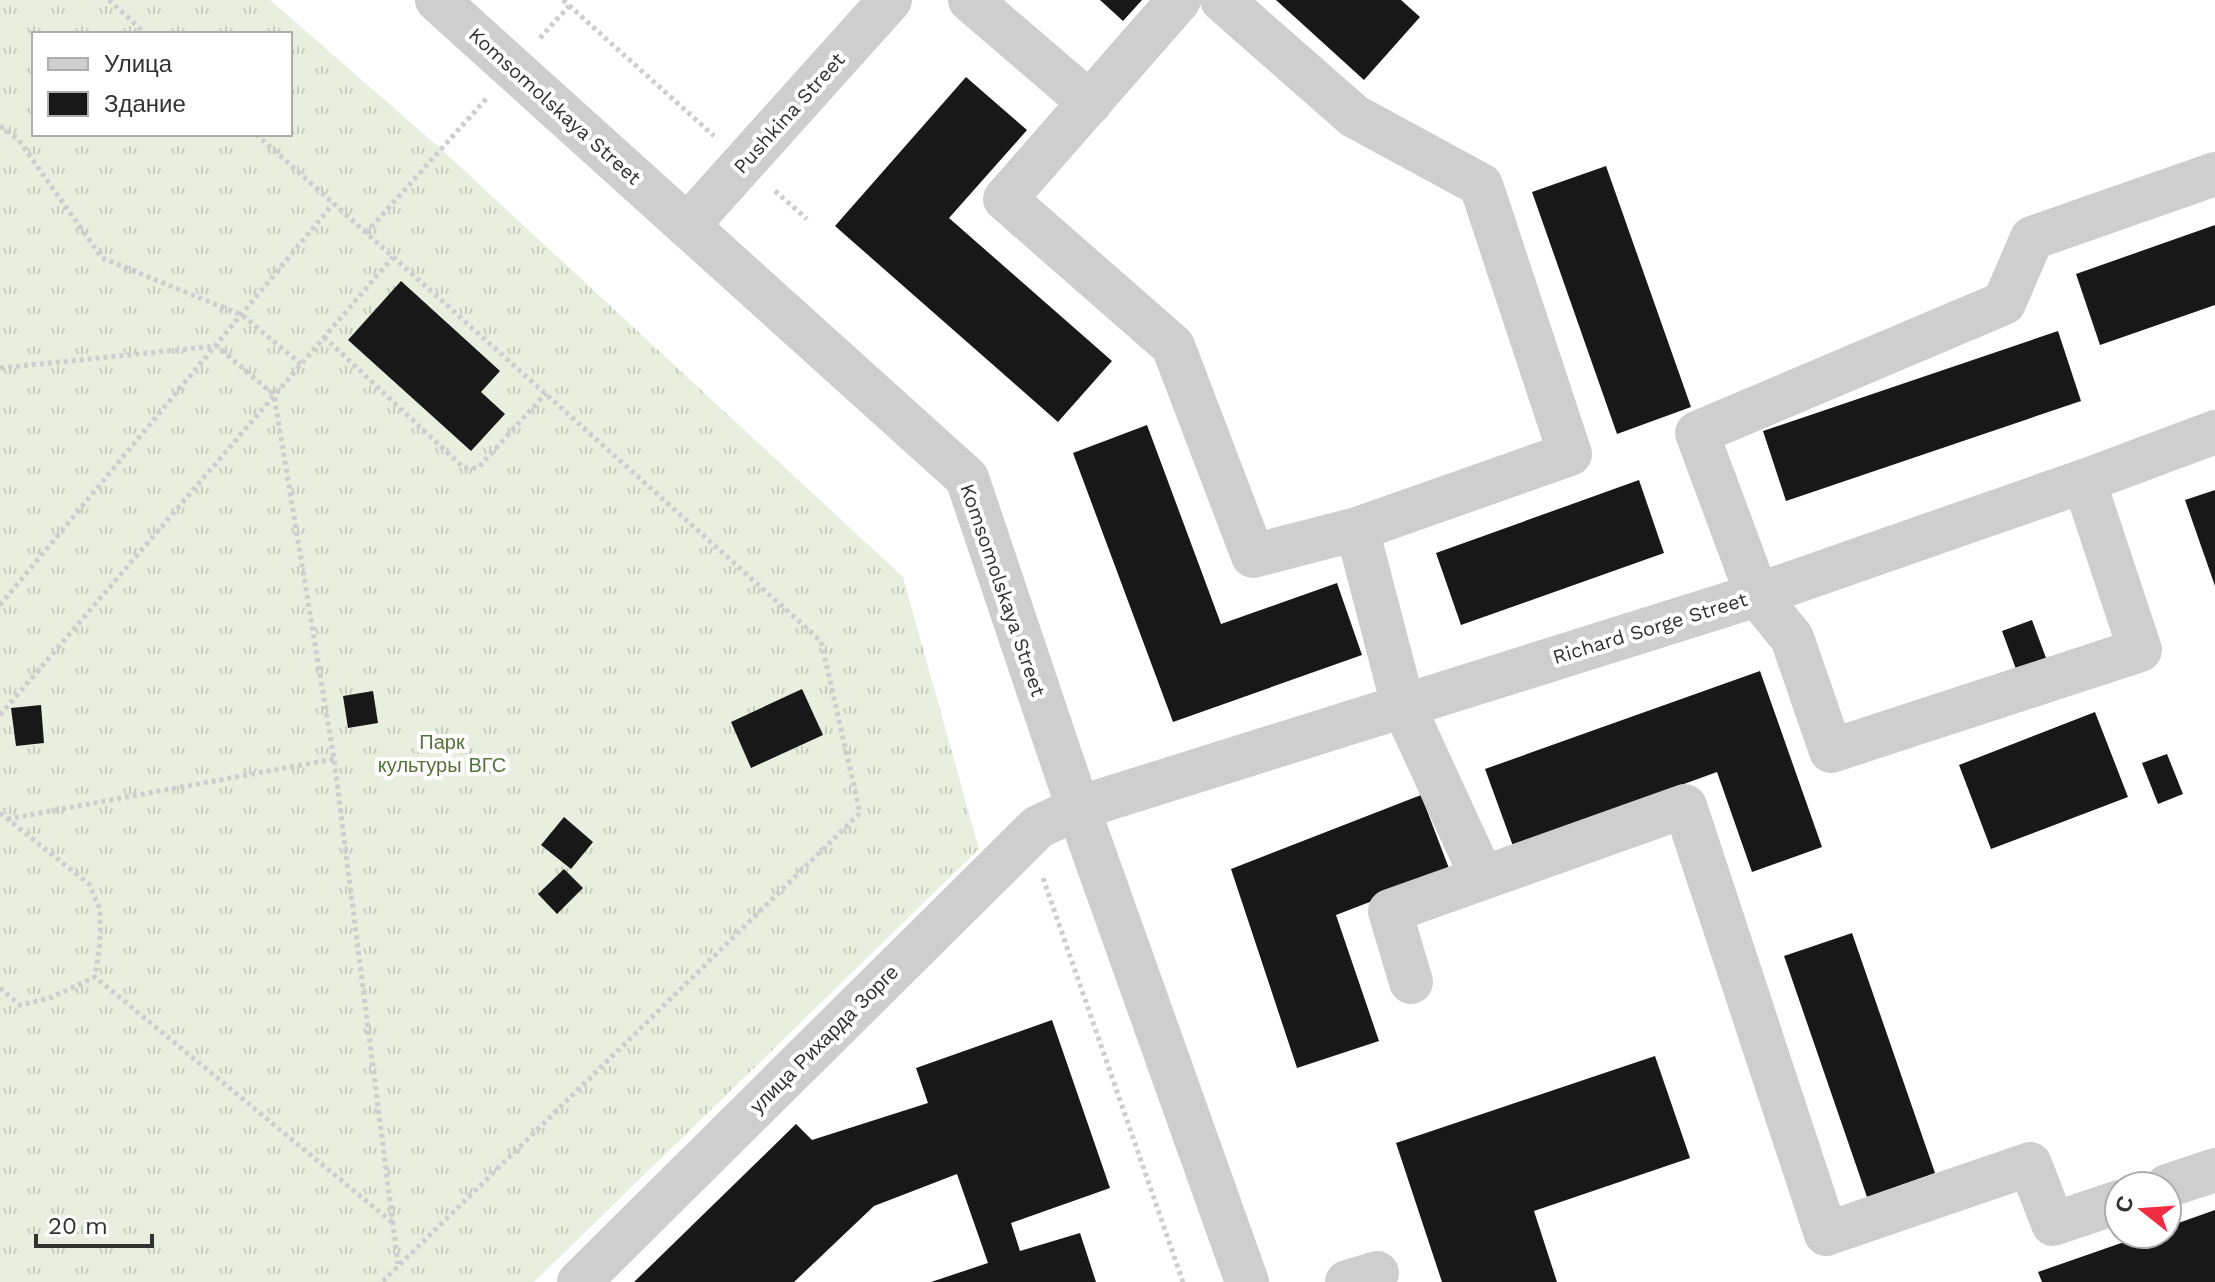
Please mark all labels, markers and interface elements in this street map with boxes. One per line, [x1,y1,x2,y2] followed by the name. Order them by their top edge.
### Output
[464,22,647,190] street label: Komsomolskaya Street
[32,32,292,136] legend
[728,47,850,178] street label: Pushkina Street
[104,50,173,78] text: Улица
[104,90,186,118] text: Здание
[955,480,1051,700] street label: Komsomolskaya Street
[1550,587,1751,669] street label: Richard Sorge Street
[378,730,506,777] park label: Парк культуры ВГС
[745,960,903,1118] street label: улица Рихарда Зорге
[2103,1170,2183,1250] north arrow
[2110,1193,2139,1216] text: С
[36,1198,152,1248] scale bar
[48,1212,108,1240] text: 20 m

